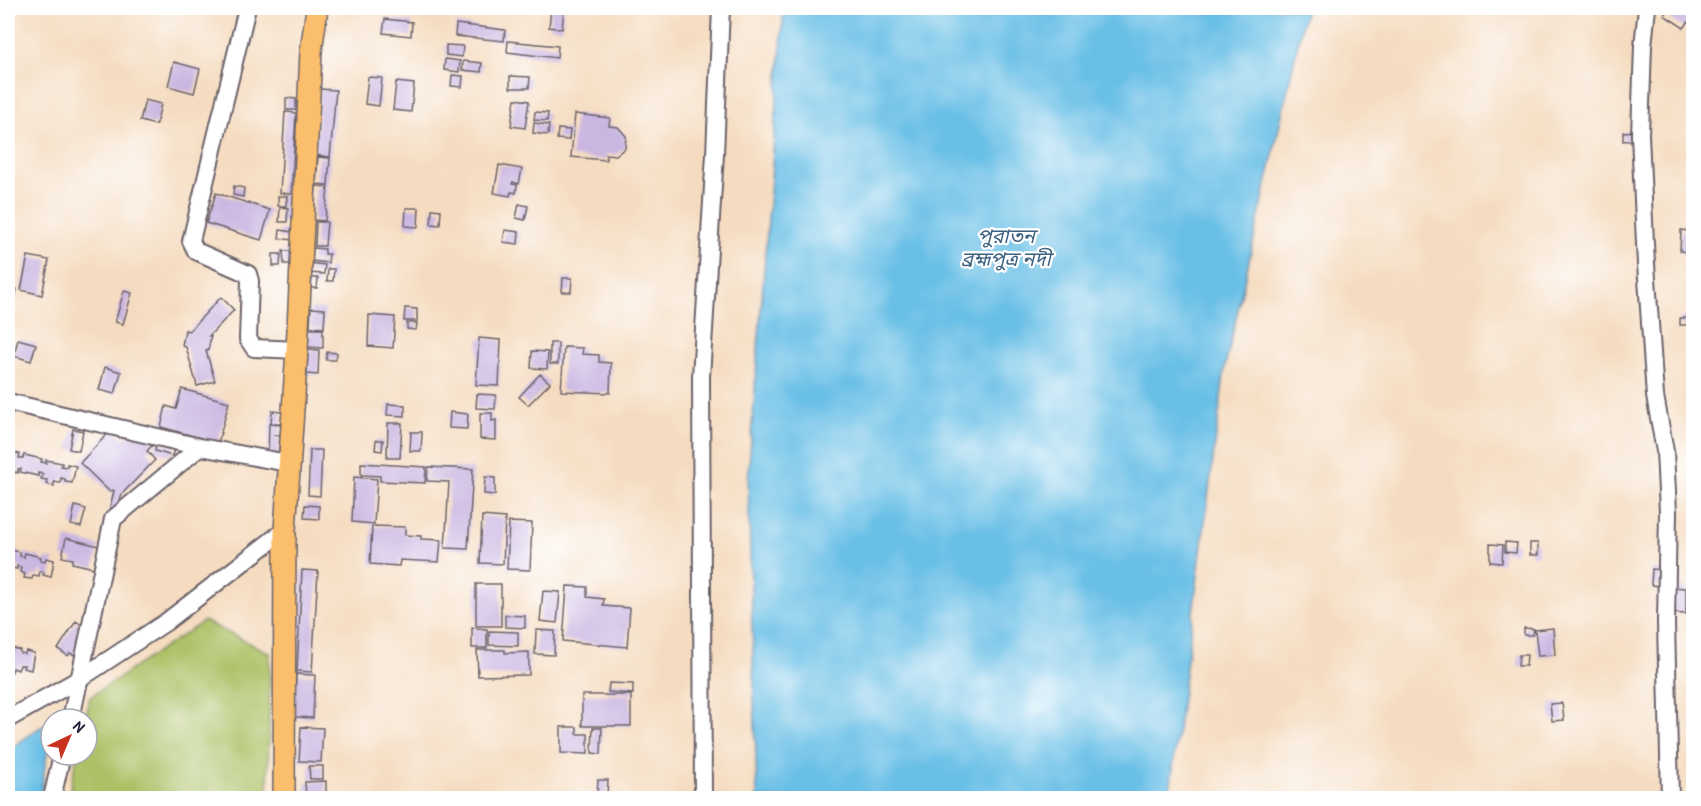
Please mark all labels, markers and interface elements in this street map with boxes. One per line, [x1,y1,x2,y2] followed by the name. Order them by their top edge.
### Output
[961,222,1054,272] water label: পুরাতন ব্রহ্মপুত্র নদী
[39,707,99,767] north arrow
[69,715,90,737] text: N

